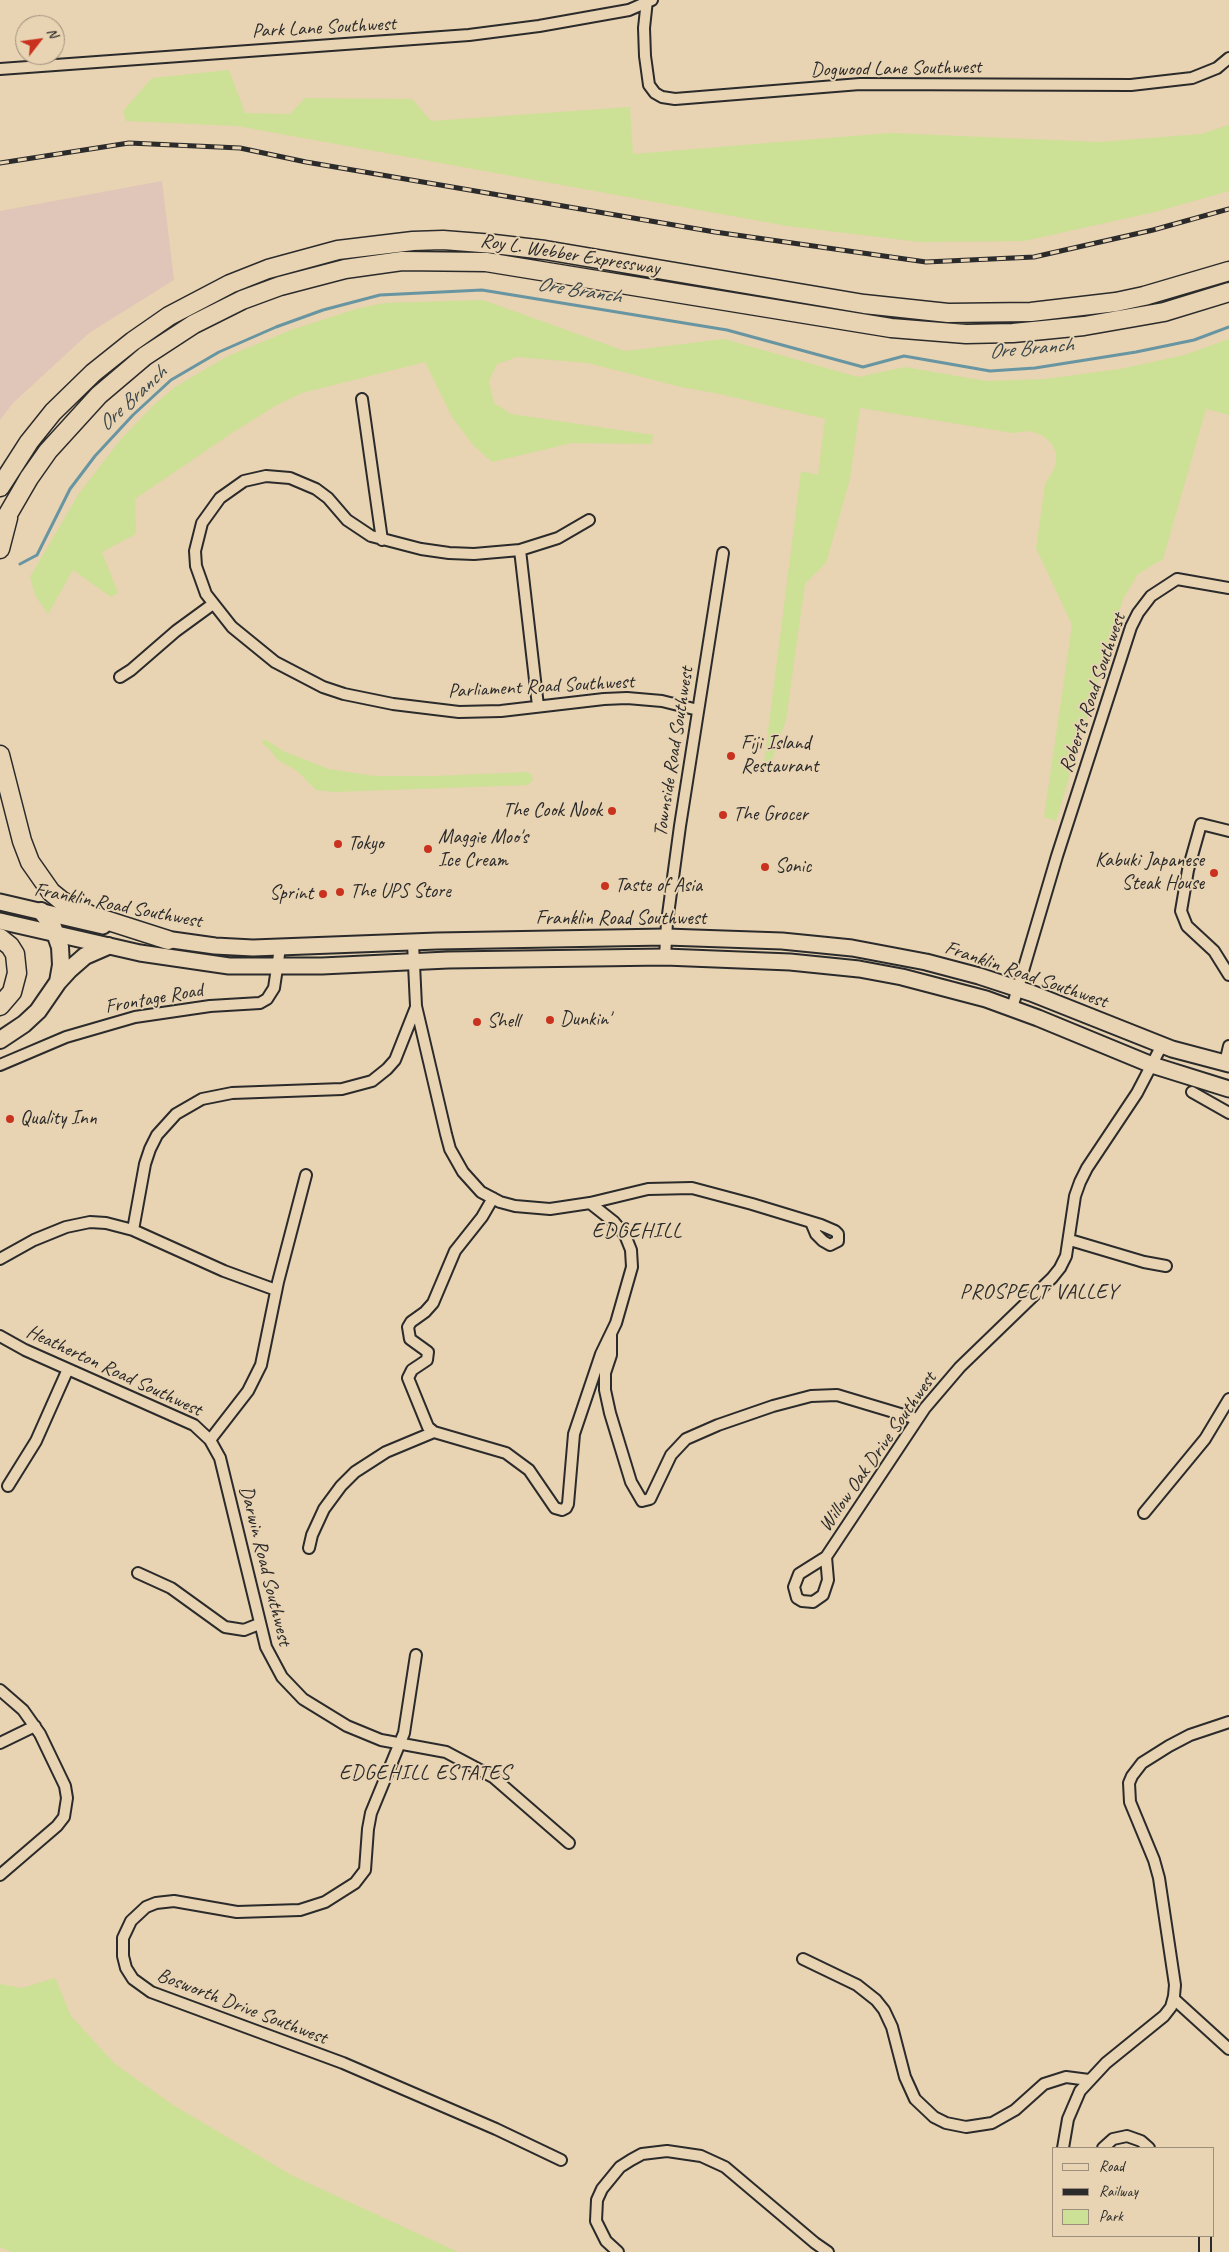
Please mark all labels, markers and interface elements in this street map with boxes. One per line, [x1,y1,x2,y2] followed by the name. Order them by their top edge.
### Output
[251,12,397,44] street label: Park Lane Southwest
[15,15,65,65] north arrow
[43,25,62,41] text: N
[810,56,982,82] street label: Dogwood Lane Southwest
[479,229,661,281] street label: Roy L. Webber Expressway
[535,272,623,310] water label: Ore Branch
[988,333,1074,365] water label: Ore Branch
[94,361,172,437] water label: Ore Branch
[1055,610,1131,776] street label: Roberts Road Southwest
[649,665,699,839] street label: Townside Road Southwest
[447,670,635,704] street label: Parliament Road Southwest
[741,732,818,779] place label: Fiji Island Restaurant
[725,750,737,762] marker: Fiji Island Restaurant
[503,799,602,823] place label: The Cook Nook
[733,803,808,827] place label: The Grocer
[606,805,618,817] marker: The Cook Nook
[717,809,729,821] marker: The Grocer
[438,826,528,873] place label: Maggie Moo's Ice Cream
[348,832,384,856] place label: Tokyo
[332,838,344,850] marker: Tokyo
[422,843,434,855] marker: Maggie Moo's Ice Cream
[1095,849,1204,896] place label: Kabuki Japanese Steak House
[775,855,811,879] place label: Sonic
[759,861,771,873] marker: Sonic
[1208,867,1220,879] marker: Kabuki Japanese Steak House
[615,874,702,898] place label: Taste of Asia
[32,878,204,934] street label: Franklin Road Southwest
[350,880,451,904] place label: The UPS Store
[599,880,611,892] marker: Taste of Asia
[269,882,313,906] place label: Sprint
[334,886,346,898] marker: The UPS Store
[317,888,329,900] marker: Sprint
[536,907,706,931] street label: Franklin Road Southwest
[942,936,1110,1014] street label: Franklin Road Southwest
[103,979,205,1019] street label: Frontage Road
[560,1008,610,1032] place label: Dunkin'
[487,1010,520,1034] place label: Shell
[544,1014,556,1026] marker: Dunkin'
[471,1016,483,1028] marker: Shell
[20,1107,97,1131] place label: Quality Inn
[4,1113,16,1125] marker: Quality Inn
[591,1218,683,1244] district label: EDGEHILL
[958,1279,1120,1305] district label: PROSPECT VALLEY
[22,1320,206,1422] street label: Heatherton Road Southwest
[814,1368,942,1536] street label: Willow Oak Drive Southwest
[234,1484,296,1648] street label: Darwin Road Southwest
[336,1760,514,1786] district label: EDGEHILL ESTATES
[154,1964,330,2050] street label: Bosworth Drive Southwest
[1052,2147,1214,2237] legend
[1099,2157,1124,2176] text: Road
[1099,2182,1138,2201] text: Railway
[1099,2207,1123,2226] text: Park

